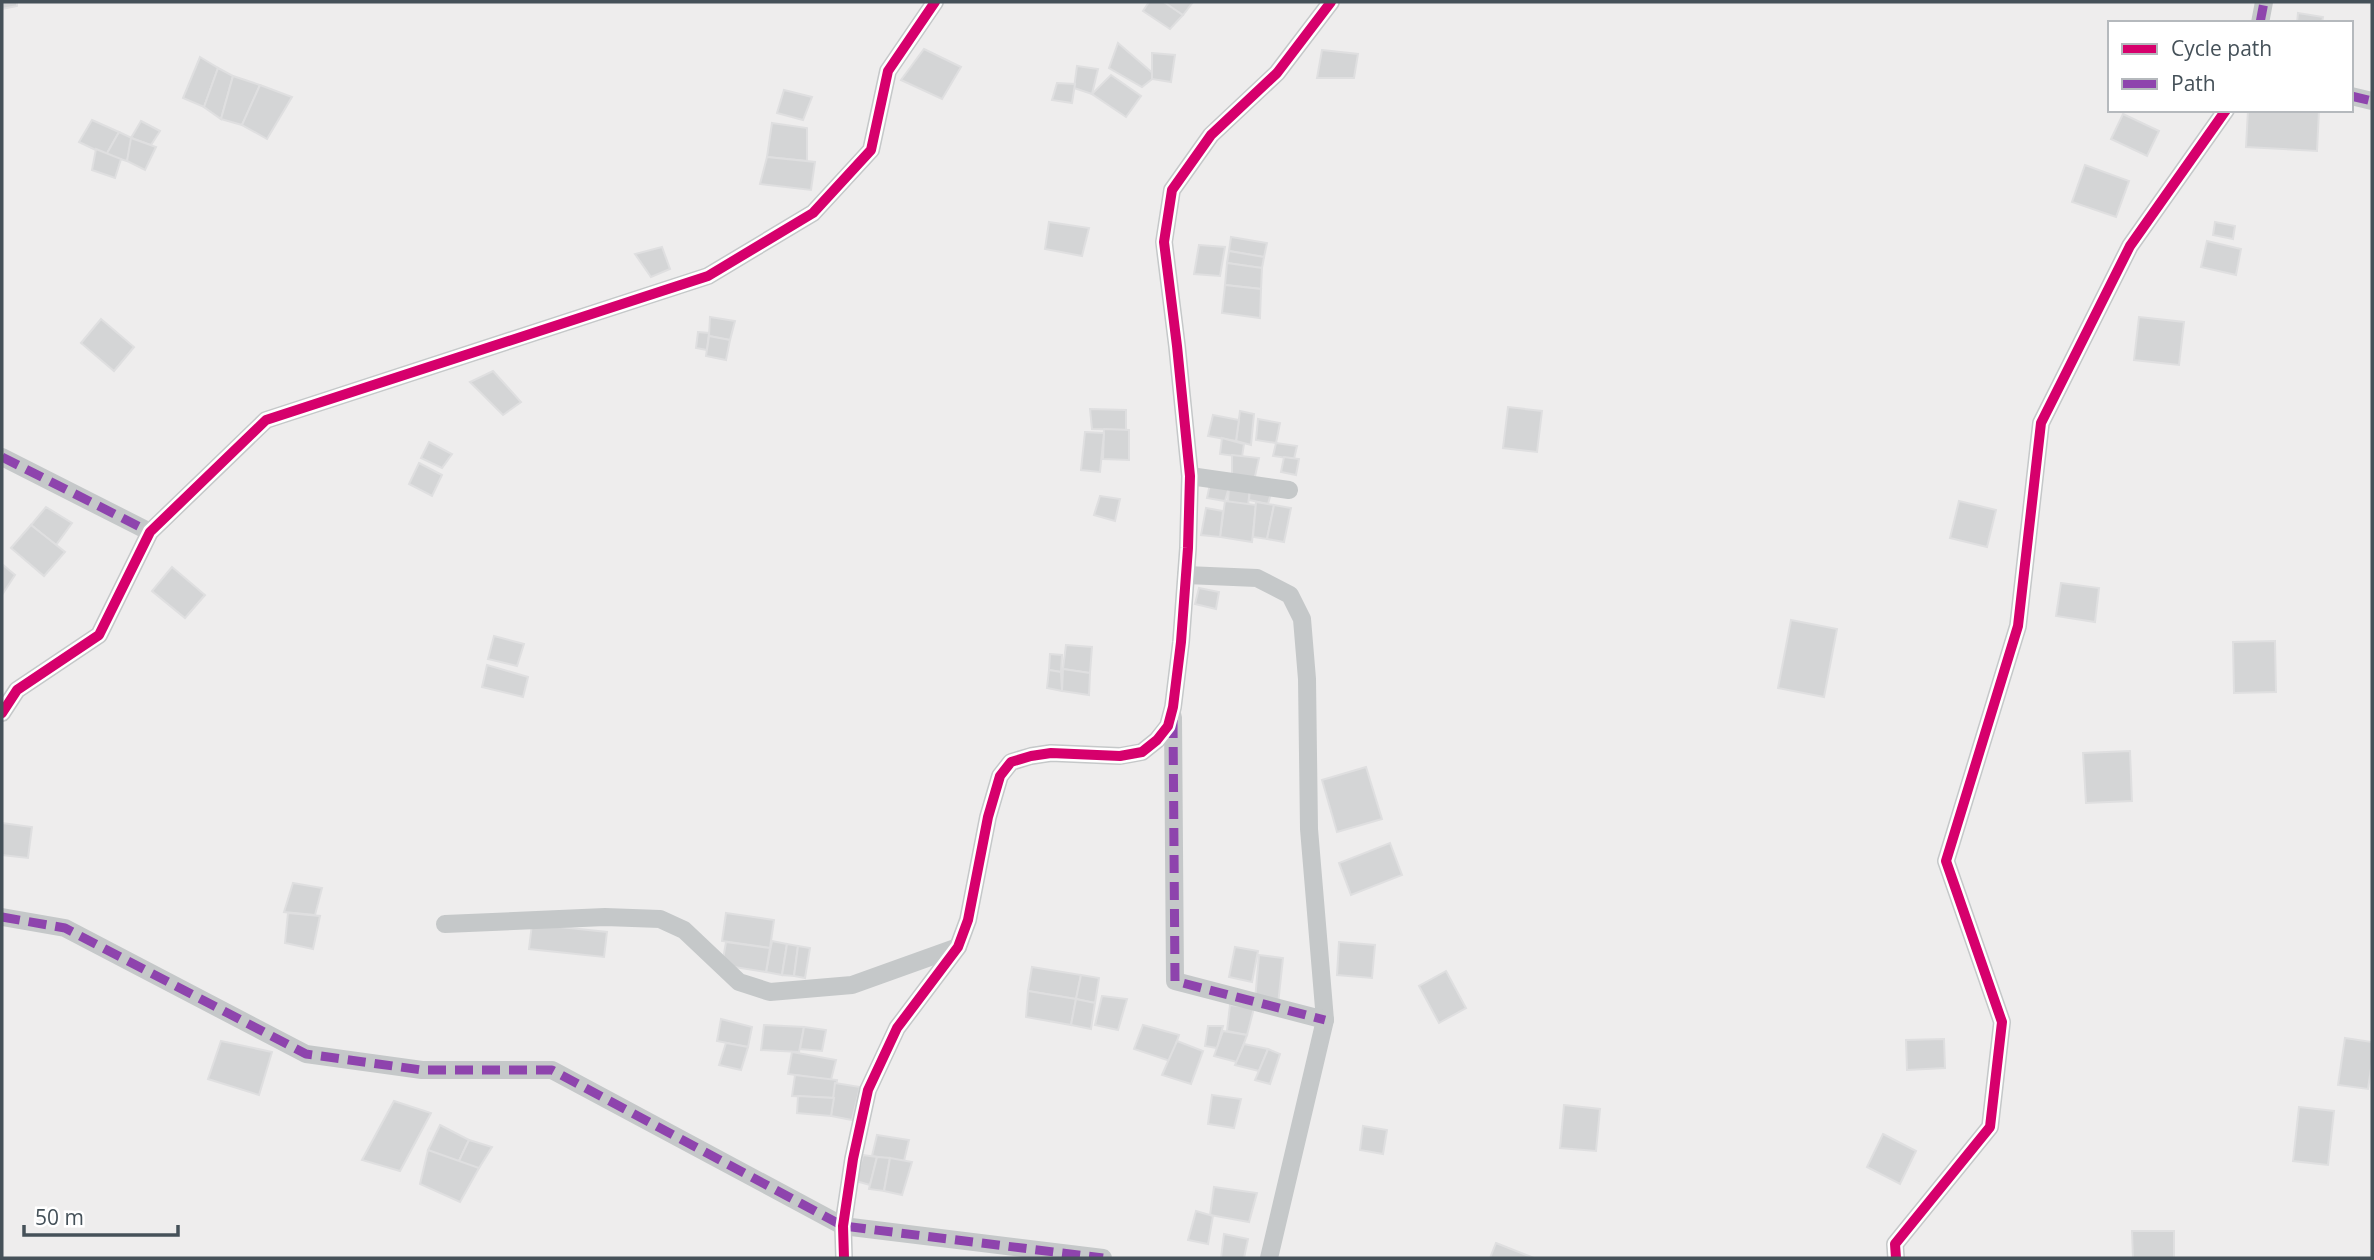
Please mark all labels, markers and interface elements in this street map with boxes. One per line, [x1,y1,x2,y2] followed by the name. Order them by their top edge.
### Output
[2108,21,2353,112] legend
[2171,34,2272,62] text: Cycle path
[2171,69,2216,97] text: Path
[24,1194,178,1238] scale bar
[35,1203,84,1231] text: 50 m

